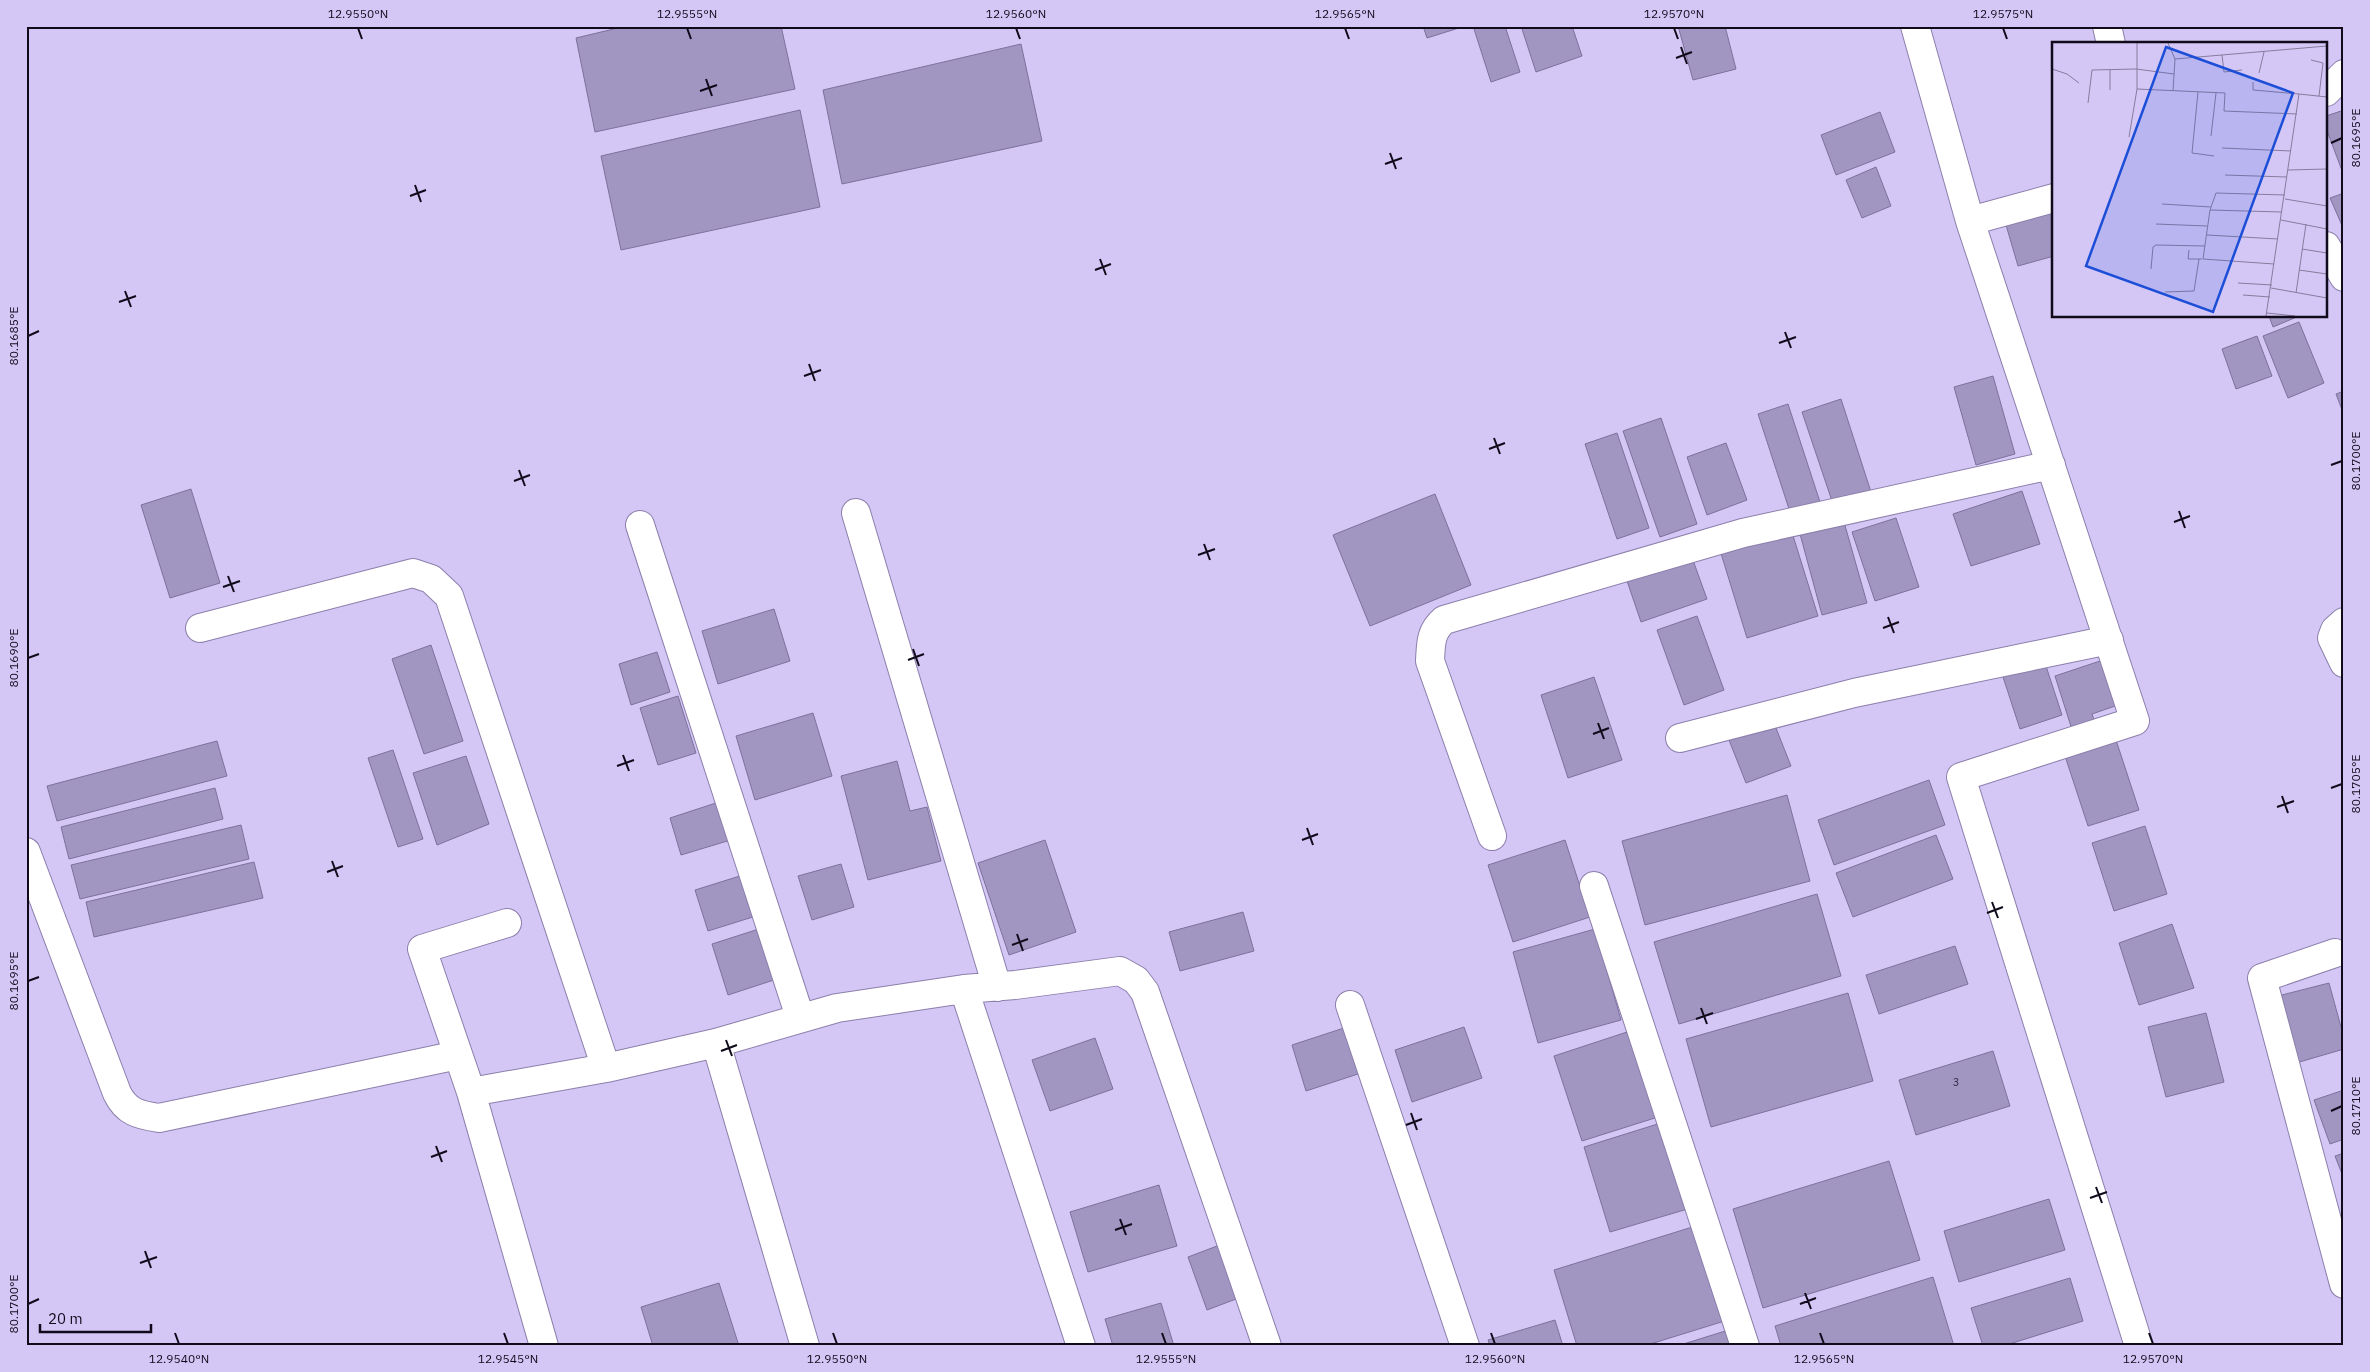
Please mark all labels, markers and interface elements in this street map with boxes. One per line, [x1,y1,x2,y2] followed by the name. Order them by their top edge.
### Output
[328,6,388,21] text: 12.9550°N
[657,6,717,21] text: 12.9555°N
[986,6,1046,21] text: 12.9560°N
[1315,6,1375,21] text: 12.9565°N
[1644,6,1704,21] text: 12.9570°N
[1973,6,2033,21] text: 12.9575°N
[2052,42,2328,318] inset map
[2348,108,2363,168] text: 80.1695°E
[6,306,21,366] text: 80.1685°E
[2348,431,2363,491] text: 80.1700°E
[6,628,21,688] text: 80.1690°E
[2348,754,2363,814] text: 80.1705°E
[6,951,21,1011] text: 80.1695°E
[1953,1075,1959,1089] house number: 3
[2348,1076,2363,1136] text: 80.1710°E
[6,1274,21,1334] text: 80.1700°E
[40,1302,151,1334] scale bar
[48,1309,83,1328] text: 20 m
[149,1351,209,1366] text: 12.9540°N
[478,1351,538,1366] text: 12.9545°N
[807,1351,867,1366] text: 12.9550°N
[1136,1351,1196,1366] text: 12.9555°N
[1465,1351,1525,1366] text: 12.9560°N
[1794,1351,1854,1366] text: 12.9565°N
[2123,1351,2183,1366] text: 12.9570°N

